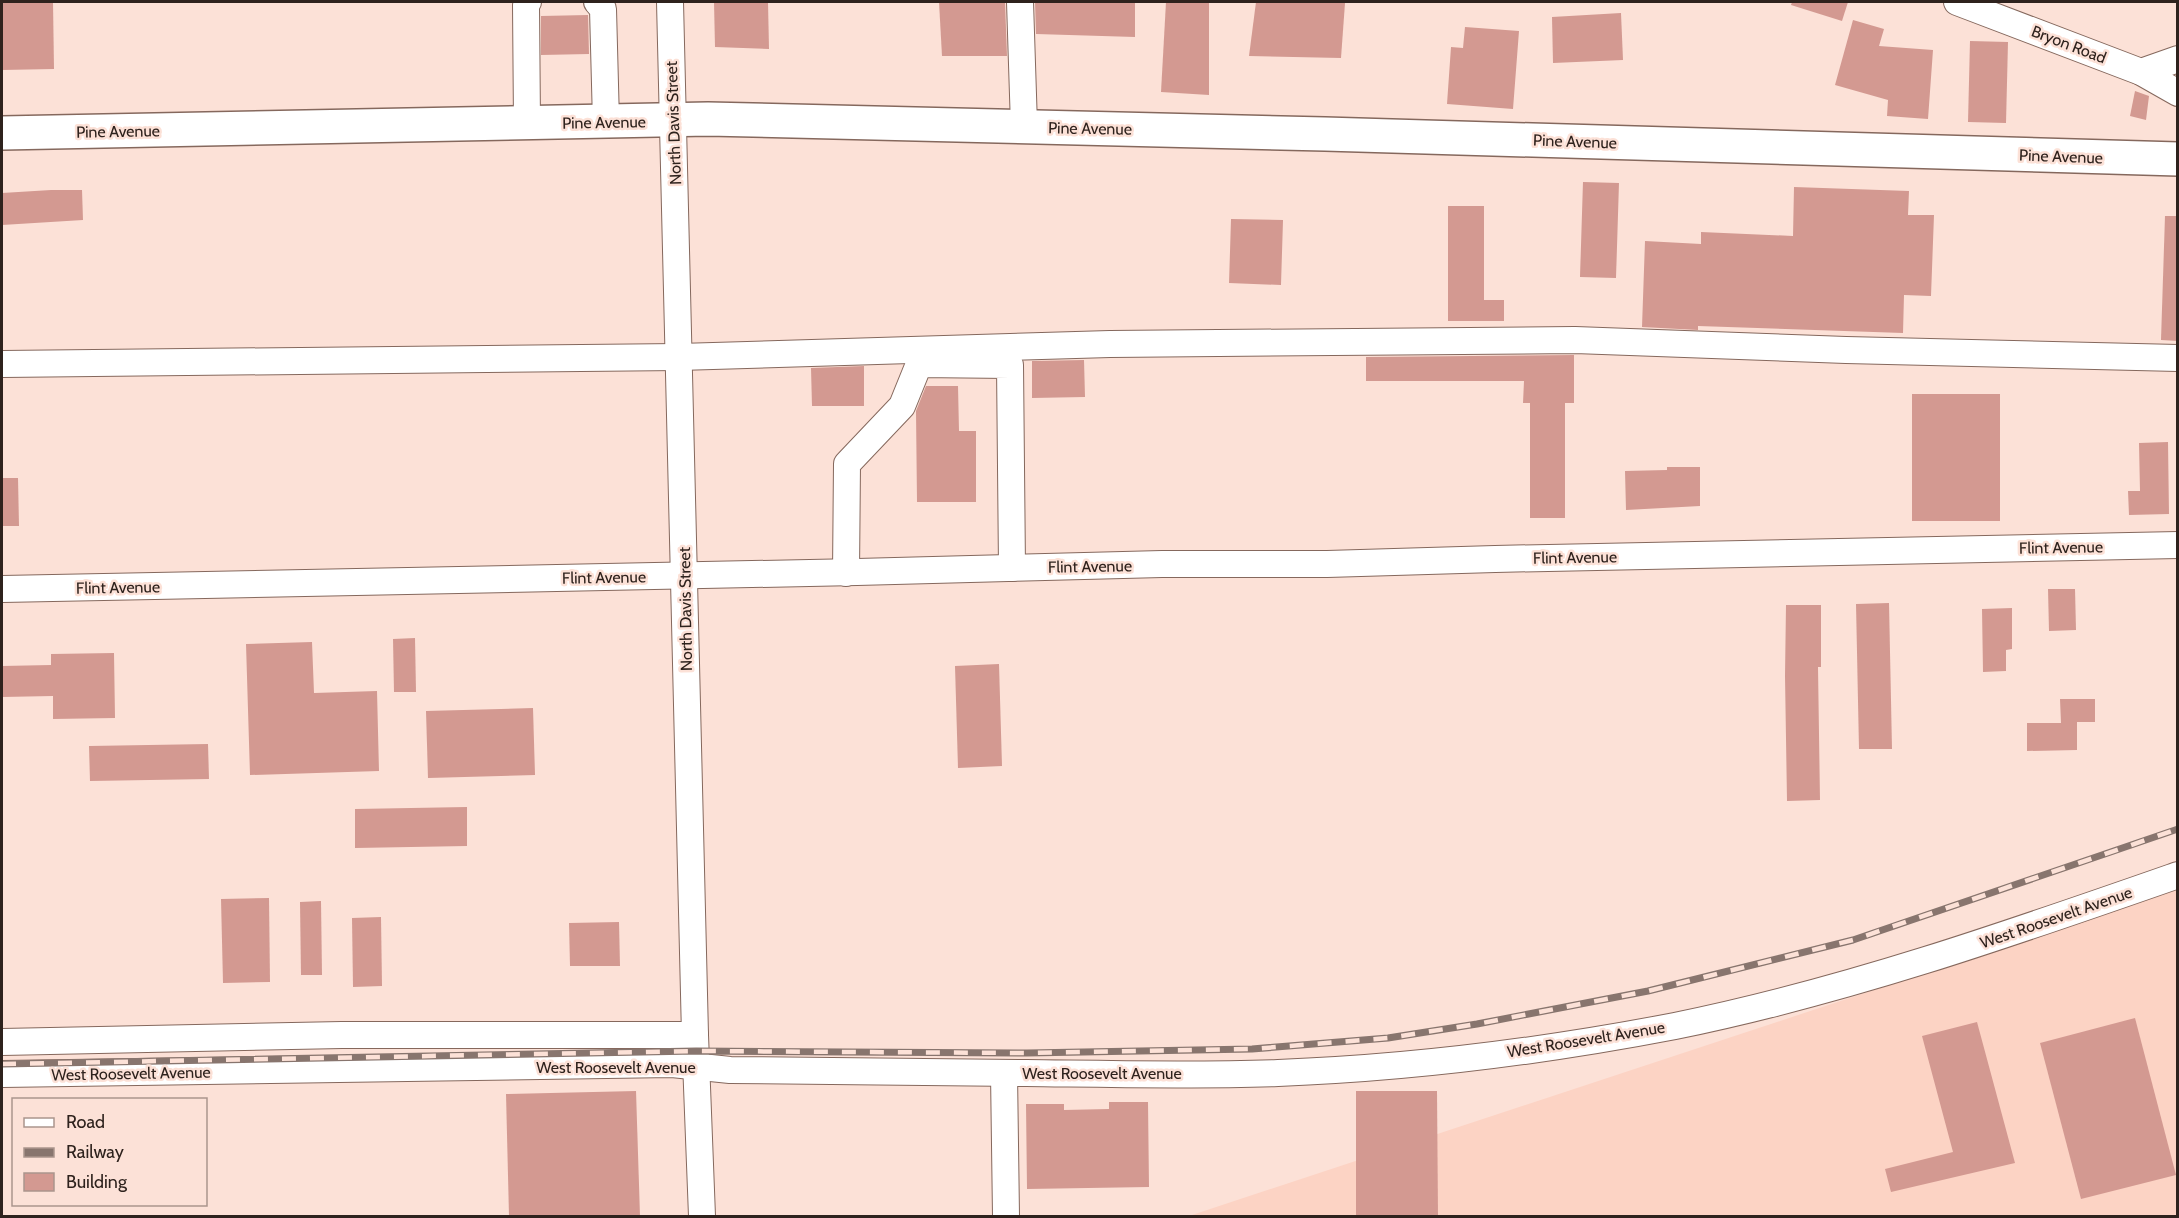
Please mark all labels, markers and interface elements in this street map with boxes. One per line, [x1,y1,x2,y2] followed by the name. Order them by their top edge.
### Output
[2029,22,2109,67] street label: Bryon Road
[662,60,685,185] street label: North Davis Street
[562,112,646,133] street label: Pine Avenue
[1048,118,1132,139] street label: Pine Avenue
[76,121,160,142] street label: Pine Avenue
[1533,131,1617,152] street label: Pine Avenue
[2019,146,2103,167] street label: Pine Avenue
[2019,537,2103,558] street label: Flint Avenue
[675,546,696,671] street label: North Davis Street
[1533,547,1617,568] street label: Flint Avenue
[1048,556,1132,577] street label: Flint Avenue
[562,567,646,588] street label: Flint Avenue
[76,577,160,598] street label: Flint Avenue
[1978,883,2135,952] street label: West Roosevelt Avenue
[1506,1018,1666,1061] street label: West Roosevelt Avenue
[536,1058,696,1077] street label: West Roosevelt Avenue
[51,1063,211,1084] street label: West Roosevelt Avenue
[1022,1064,1182,1083] street label: West Roosevelt Avenue
[12,1098,207,1206] legend
[66,1111,105,1133] text: Road
[66,1141,124,1163] text: Railway
[66,1171,128,1193] text: Building

